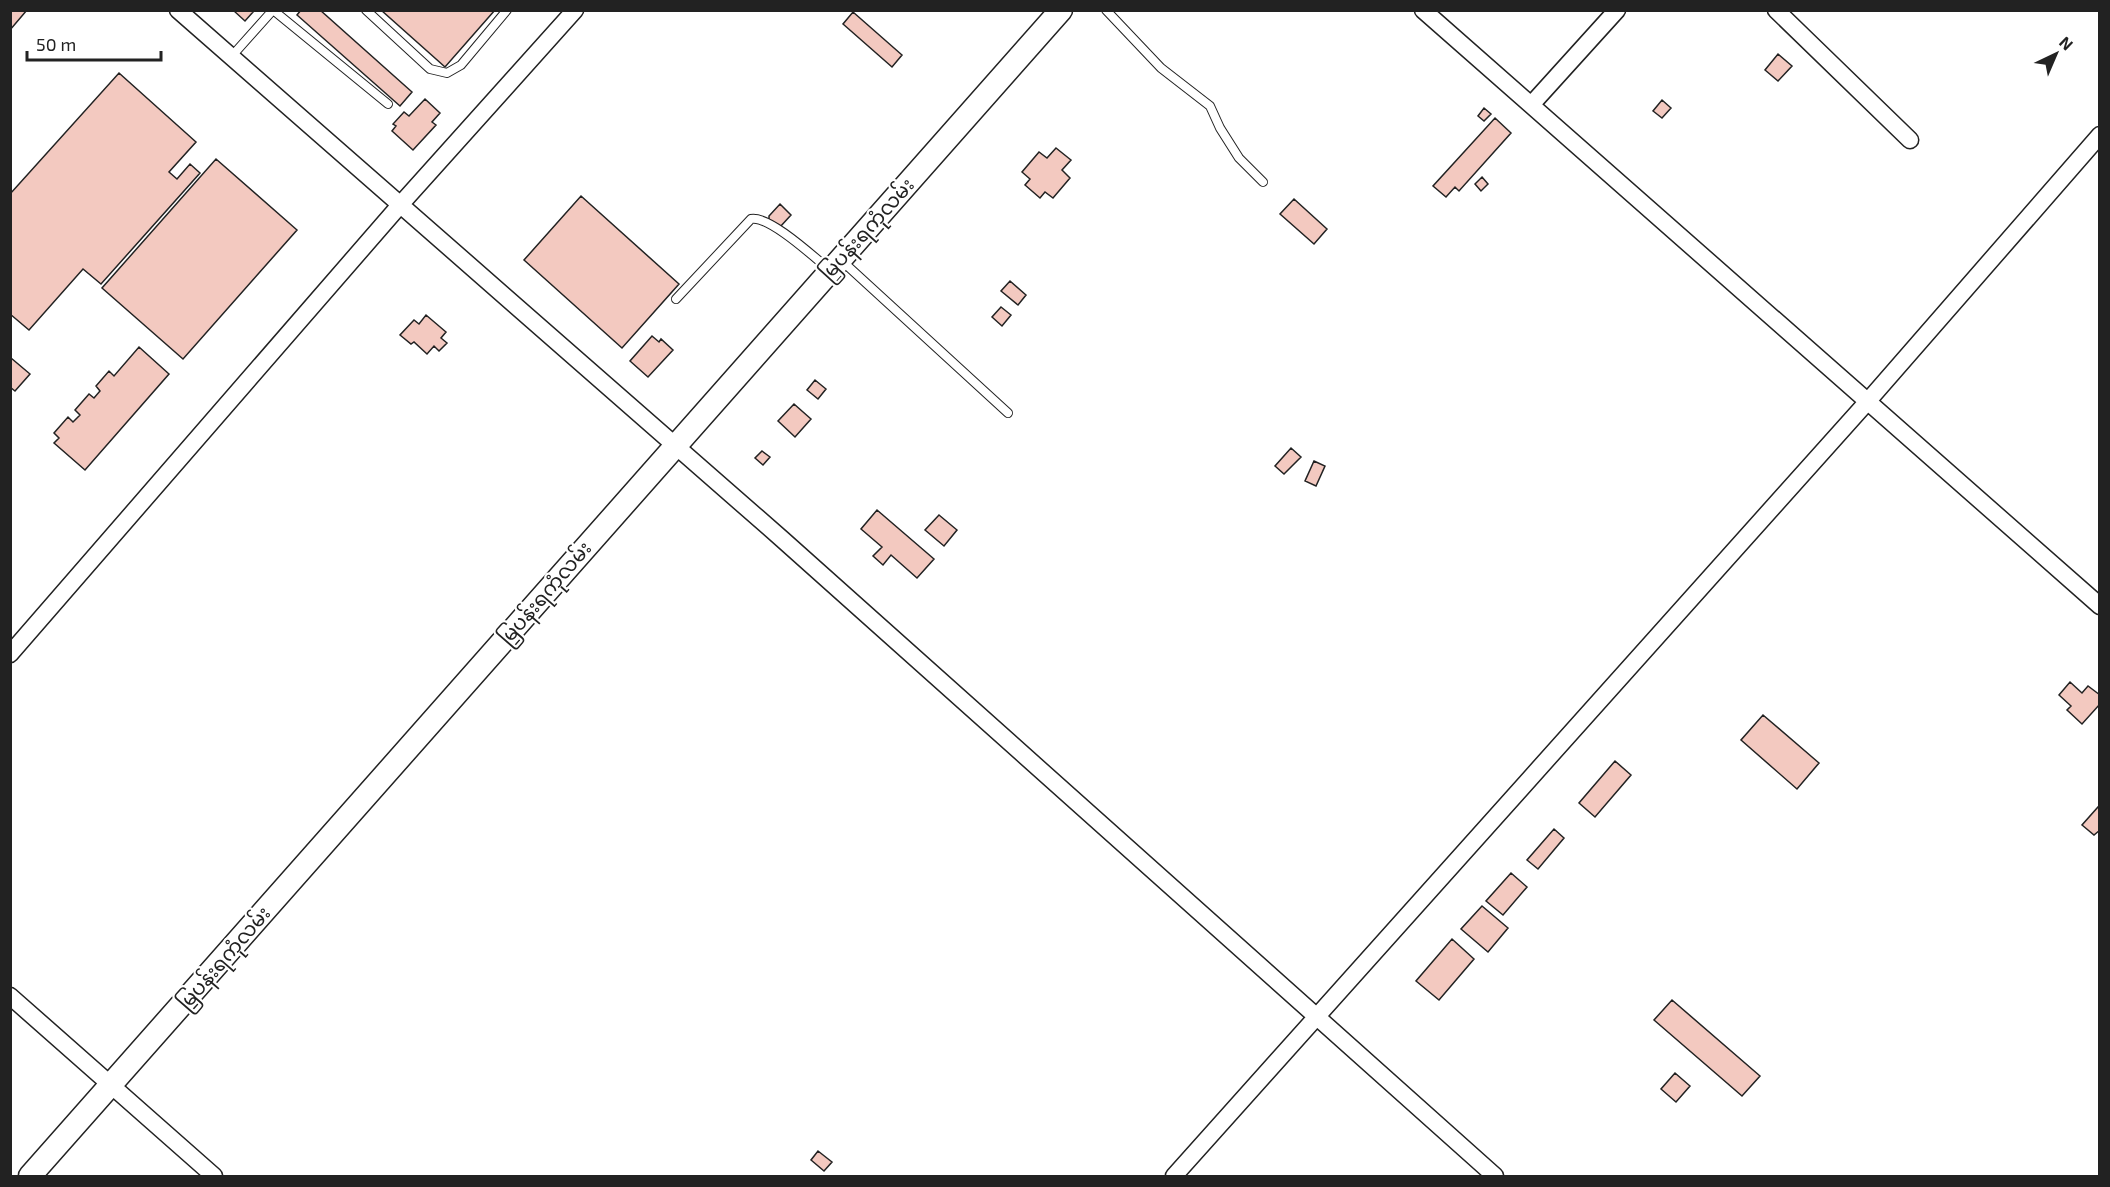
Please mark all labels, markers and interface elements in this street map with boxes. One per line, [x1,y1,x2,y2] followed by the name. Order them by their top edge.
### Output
[27,24,160,62] scale bar
[2026,24,2086,84] north arrow
[2056,32,2078,54] text: N
[36,33,76,55] text: 50 m
[813,172,923,288] street label: မြပန်းရကုံလမ်း
[492,535,600,653] street label: မြပန်းရကုံလမ်း
[171,900,279,1018] street label: မြပန်းရကုံလမ်း

